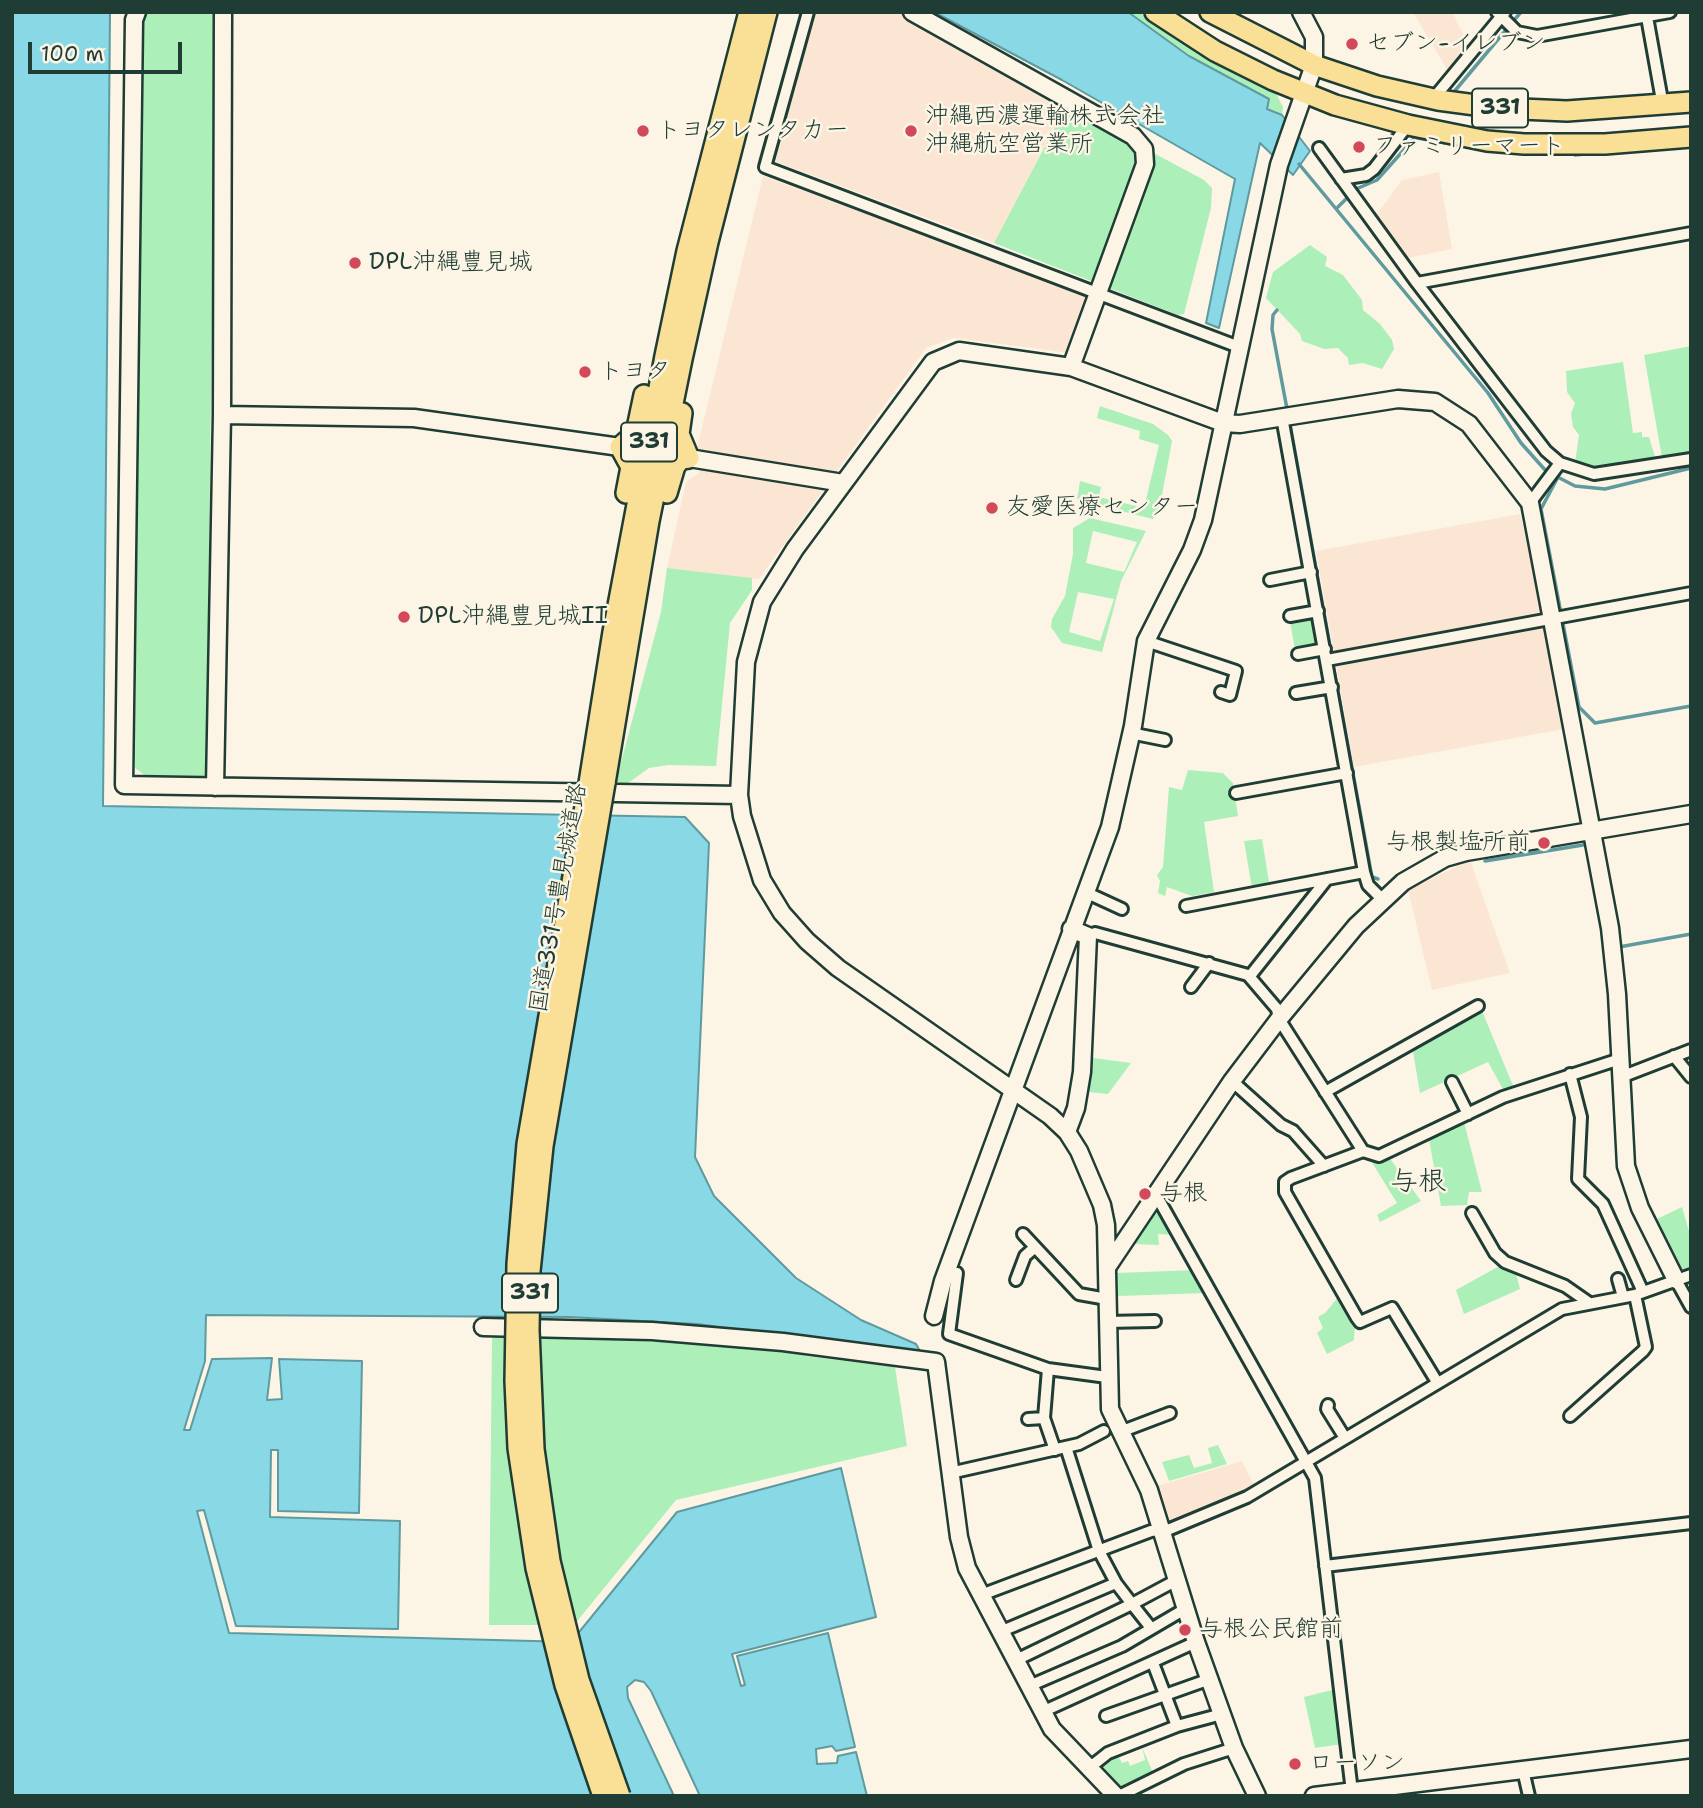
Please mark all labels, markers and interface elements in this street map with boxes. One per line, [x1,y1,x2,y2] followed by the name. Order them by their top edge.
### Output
[32,28,186,72] scale bar
[1366,30,1546,58] place label: セブン-イレブン
[1344,36,1360,52] marker: セブン-イレブン
[41,40,104,68] text: 100 m
[1472,88,1528,128] road number: 331
[925,103,1165,159] place label: 沖縄西濃運輸株式会社 沖縄航空営業所
[657,117,849,145] place label: トヨタレンタカー
[635,123,651,139] marker: トヨタレンタカー
[903,123,919,139] marker: 沖縄西濃運輸株式会社 沖縄航空営業所
[1373,133,1565,161] place label: ファミリーマート
[1351,139,1367,155] marker: ファミリーマート
[369,249,532,277] place label: DPL沖縄豊見城
[347,255,363,271] marker: DPL沖縄豊見城
[599,358,671,386] place label: トヨタ
[577,364,593,380] marker: トヨタ
[621,422,677,462] road number: 331
[1006,494,1198,522] place label: 友愛医療センター
[984,500,1000,516] marker: 友愛医療センター
[418,603,608,631] place label: DPL沖縄豊見城II
[396,609,412,625] marker: DPL沖縄豊見城II
[525,781,593,1015] street label: 国道331号豊見城道路
[1386,829,1530,857] place label: 与根製塩所前
[1536,835,1552,851] marker: 与根製塩所前
[1390,1166,1446,1200] district label: 与根
[1159,1180,1207,1208] place label: 与根
[1137,1186,1153,1202] marker: 与根
[502,1274,558,1312] road number: 331
[1199,1616,1343,1644] place label: 与根公民館前
[1177,1622,1193,1638] marker: 与根公民館前
[1309,1750,1405,1778] place label: ローソン
[1287,1756,1303,1772] marker: ローソン

